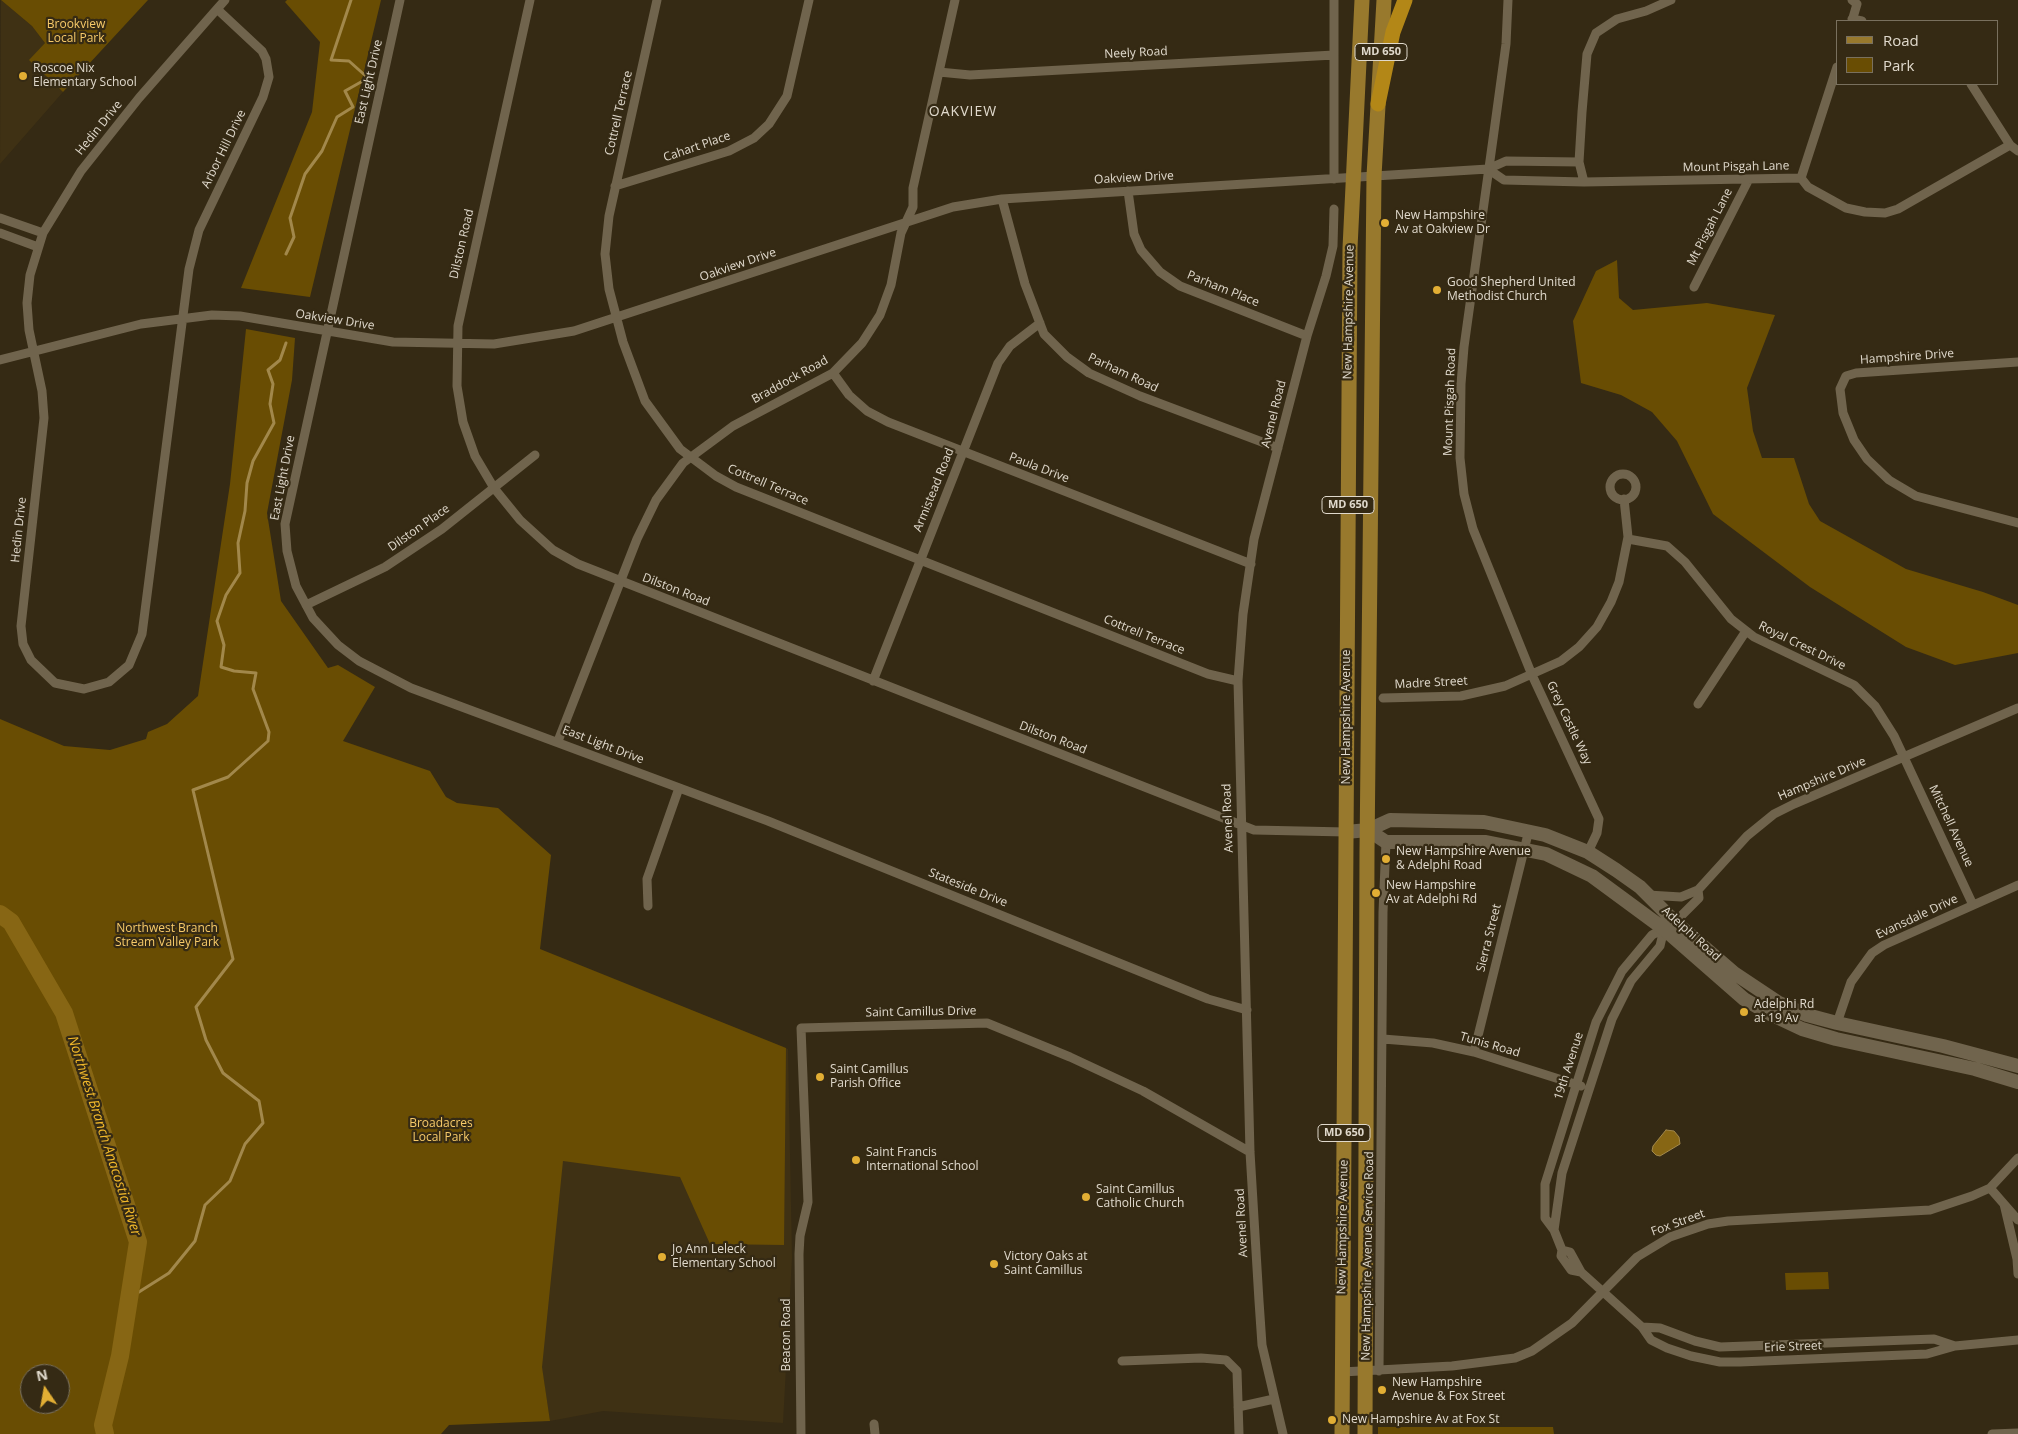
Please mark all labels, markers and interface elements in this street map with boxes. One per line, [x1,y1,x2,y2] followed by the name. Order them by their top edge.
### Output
[47,18,105,46] park label: Brookview Local Park
[1836,20,1998,85] legend
[1883,30,1919,50] text: Road
[352,38,386,126] street label: East Light Drive
[1104,44,1168,62] street label: Neely Road
[1355,44,1407,61] road number: MD 650
[1883,55,1914,75] text: Park
[33,62,137,90] place label: Roscoe Nix Elementary School
[602,69,636,157] street label: Cottrell Terrace
[17,70,29,82] marker: Roscoe Nix Elementary School
[73,98,125,158] street label: Hedin Drive
[928,104,998,120] district label: OAKVIEW
[199,107,249,191] street label: Arbor Hill Drive
[662,129,732,165] street label: Cahart Place
[1682,159,1790,175] street label: Mount Pisgah Lane
[1094,169,1174,187] street label: Oakview Drive
[1684,186,1736,268] street label: Mt Pisgah Lane
[447,208,477,280] street label: Dilston Road
[1395,209,1490,237] place label: New Hampshire Av at Oakview Dr
[1379,217,1391,229] marker: New Hampshire Av at Oakview Dr
[1341,244,1357,380] street label: New Hampshire Avenue
[698,245,778,285] street label: Oakview Drive
[1185,268,1261,310] street label: Parham Place
[1447,276,1576,304] place label: Good Shepherd United Methodist Church
[1431,284,1443,296] marker: Good Shepherd United Methodist Church
[294,307,376,333] street label: Oakview Drive
[1860,347,1954,367] street label: Hampshire Drive
[1441,348,1459,456] street label: Mount Pisgah Road
[1086,350,1160,396] street label: Parham Road
[749,353,831,407] street label: Braddock Road
[1259,379,1289,449] street label: Avenel Road
[268,434,298,522] street label: East Light Drive
[911,446,957,534] street label: Armistead Road
[1007,450,1071,486] street label: Paula Drive
[725,461,811,509] street label: Cottrell Terrace
[1322,496,1374,514] road number: MD 650
[8,497,30,563] street label: Hedin Drive
[385,501,453,555] street label: Dilston Place
[640,571,712,609] street label: Dilston Road
[1101,612,1187,658] street label: Cottrell Terrace
[1756,619,1848,673] street label: Royal Crest Drive
[1340,650,1354,784] street label: New Hampshire Avenue
[1394,674,1468,692] street label: Madre Street
[1543,679,1595,767] street label: Grey Castle Way
[1017,719,1089,757] street label: Dilston Road
[560,723,646,767] street label: East Light Drive
[1776,754,1868,804] street label: Hampshire Drive
[1220,783,1236,853] street label: Avenel Road
[1926,783,1976,869] street label: Mitchell Avenue
[1396,845,1531,873] place label: New Hampshire Avenue & Adelphi Road
[1380,853,1392,865] marker: New Hampshire Avenue & Adelphi Road
[926,866,1010,910] street label: Stateside Drive
[1386,879,1477,907] place label: New Hampshire Av at Adelphi Rd
[1370,887,1382,899] marker: New Hampshire Av at Adelphi Rd
[1874,892,1960,942] street label: Evansdale Drive
[1474,903,1504,973] street label: Sierra Street
[1659,904,1723,964] street label: Adelphi Road
[115,922,219,950] park label: Northwest Branch Stream Valley Park
[1754,998,1814,1026] place label: Adelphi Rd at 19 Av
[865,1004,977,1020] street label: Saint Camillus Drive
[1738,1006,1750,1018] marker: Adelphi Rd at 19 Av
[1458,1030,1522,1060] street label: Tunis Road
[1551,1030,1587,1102] street label: 19th Avenue
[64,1034,144,1238] water label: Northwest Branch Anacostia River
[830,1063,909,1091] place label: Saint Camillus Parish Office
[814,1071,826,1083] marker: Saint Camillus Parish Office
[409,1117,473,1145] park label: Broadacres Local Park
[1318,1124,1370,1142] road number: MD 650
[866,1146,979,1174] place label: Saint Francis International School
[1359,1151,1377,1361] street label: New Hampshire Avenue Service Road
[850,1154,862,1166] marker: Saint Francis International School
[1335,1159,1351,1295] street label: New Hampshire Avenue
[1096,1183,1184,1211] place label: Saint Camillus Catholic Church
[1233,1188,1251,1258] street label: Avenel Road
[1080,1191,1092,1203] marker: Saint Camillus Catholic Church
[1649,1207,1707,1239] street label: Fox Street
[672,1243,776,1271] place label: Jo Ann Leleck Elementary School
[1004,1250,1088,1278] place label: Victory Oaks at Saint Camillus
[656,1251,668,1263] marker: Jo Ann Leleck Elementary School
[988,1258,1000,1270] marker: Victory Oaks at Saint Camillus
[780,1298,794,1372] street label: Beacon Road
[1764,1339,1822,1355] street label: Erie Street
[20,1364,70,1414] north arrow
[34,1364,50,1385] text: N
[1392,1376,1505,1404] place label: New Hampshire Avenue & Fox Street
[1376,1384,1388,1396] marker: New Hampshire Avenue & Fox Street
[1342,1413,1499,1427] place label: New Hampshire Av at Fox St
[1326,1414,1338,1426] marker: New Hampshire Av at Fox St

